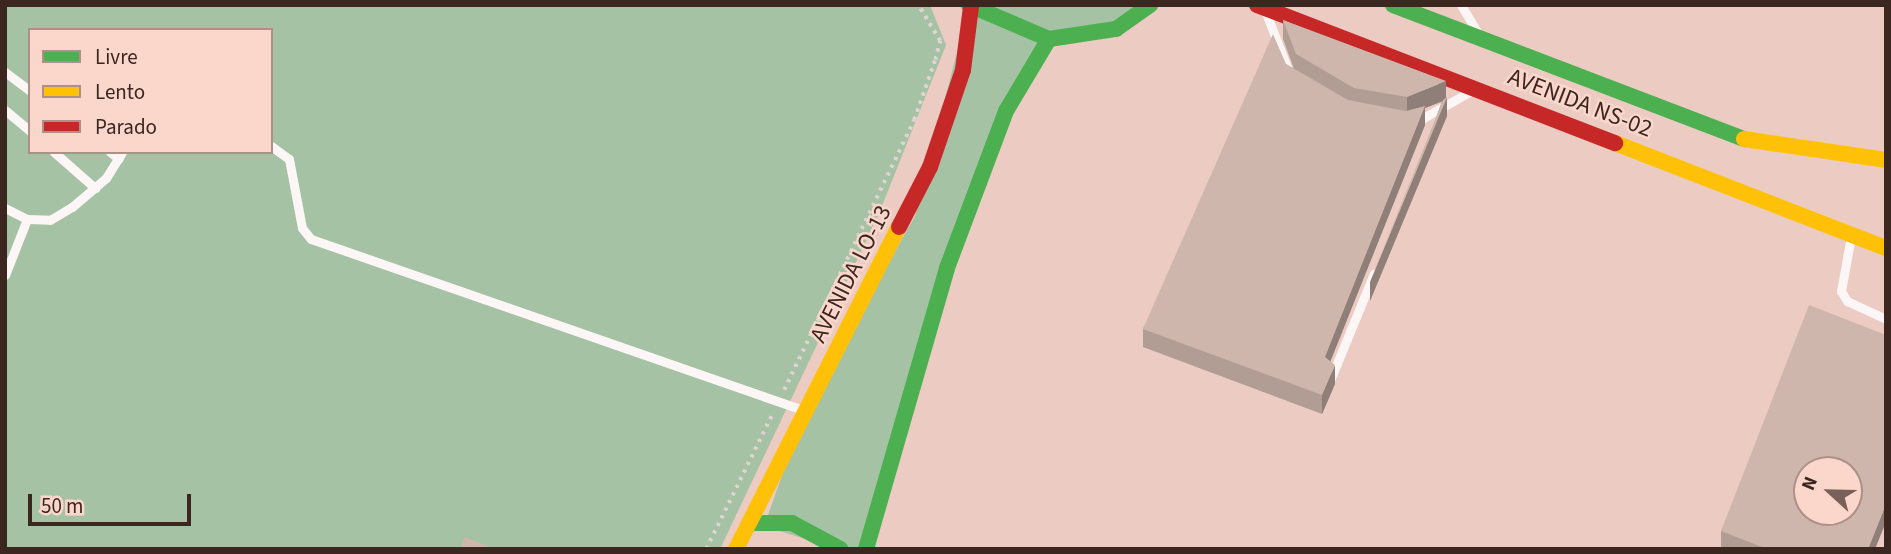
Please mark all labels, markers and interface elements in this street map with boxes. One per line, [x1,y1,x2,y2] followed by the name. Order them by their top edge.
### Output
[28,28,273,154] legend
[95,42,138,72] text: Livre
[1504,62,1656,144] street label: AVENIDA NS-02
[95,77,145,107] text: Lento
[95,112,157,142] text: Parado
[804,201,898,347] street label: AVENIDA LO-13
[1793,456,1863,526] north arrow
[1795,473,1825,495] text: N
[32,480,194,524] scale bar
[41,491,83,521] text: 50 m

